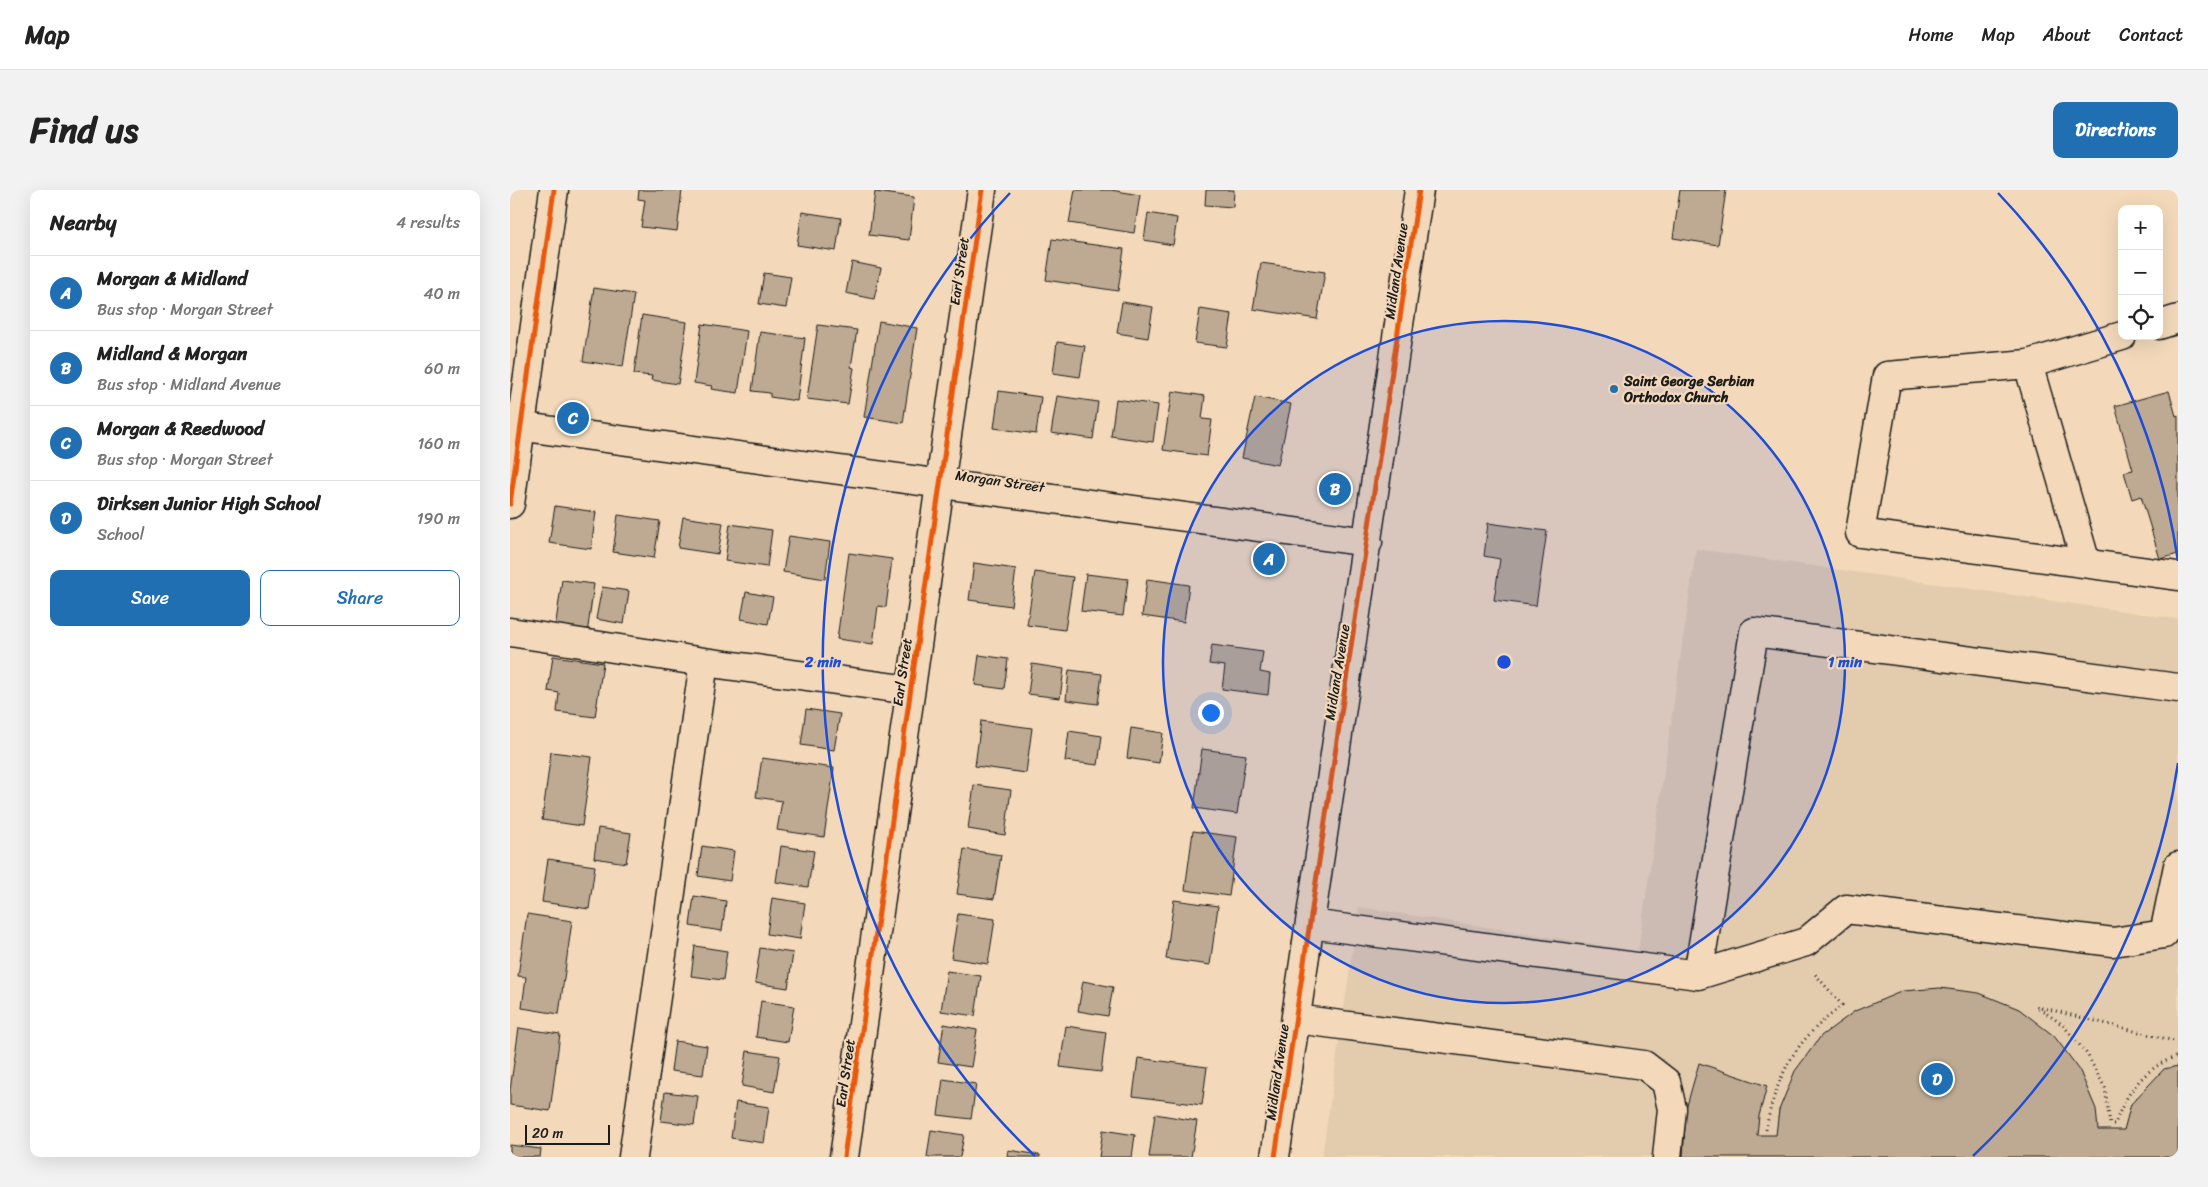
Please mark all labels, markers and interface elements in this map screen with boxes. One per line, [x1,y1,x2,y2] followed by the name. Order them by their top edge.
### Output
[25,14,69,56] text: Map
[1909,19,1954,51] text: Home
[1982,19,2015,51] text: Map
[2043,19,2091,51] text: About
[2119,19,2183,51] text: Contact
[30,99,138,161] text: Find us
[2053,102,2178,158] button: Directions
[50,204,116,242] text: Nearby
[2118,205,2163,340] map controls
[2118,205,2163,250] button: +
[396,208,460,237] text: 4 results
[1377,221,1416,321] street label: Midland Avenue
[942,235,977,307] street label: Earl Street
[2118,250,2163,295] button: −
[97,262,247,295] text: Morgan & Midland
[61,279,71,308] text: A
[423,279,460,308] text: 40 m
[97,295,273,324] text: Bus stop · Morgan Street
[2118,295,2163,340] button: locate
[97,337,247,370] text: Midland & Morgan
[61,354,71,383] text: B
[424,354,460,383] text: 60 m
[1623,369,1755,410] place label: Saint George Serbian Orthodox Church
[97,370,281,399] text: Bus stop · Midland Avenue
[1608,383,1620,395] marker: Saint George Serbian Orthodox Church
[557,399,589,437] pin: C
[97,412,264,445] text: Morgan & Reedwood
[61,429,71,458] text: C
[417,429,460,458] text: 160 m
[97,445,273,474] text: Bus stop · Morgan Street
[954,463,1047,500] street label: Morgan Street
[1319,470,1351,508] pin: B
[97,487,320,520] text: Dirksen Junior High School
[61,504,71,533] text: D
[417,504,460,533] text: 190 m
[97,520,144,549] text: School
[1253,540,1285,578] pin: A
[50,570,250,626] button: Save
[260,570,460,626] button: Share
[1318,622,1357,722] street label: Midland Avenue
[885,636,920,708] street label: Earl Street
[804,649,842,675] text: 2 min
[1828,649,1863,675] text: 1 min
[1495,653,1513,671] centre of rings
[1198,700,1224,726] your location
[1258,1022,1297,1122] street label: Midland Avenue
[828,1037,863,1109] street label: Earl Street
[1921,1060,1953,1098] pin: D
[532,1121,563,1146] text: 20 m
[525,1122,610,1145] scale bar

